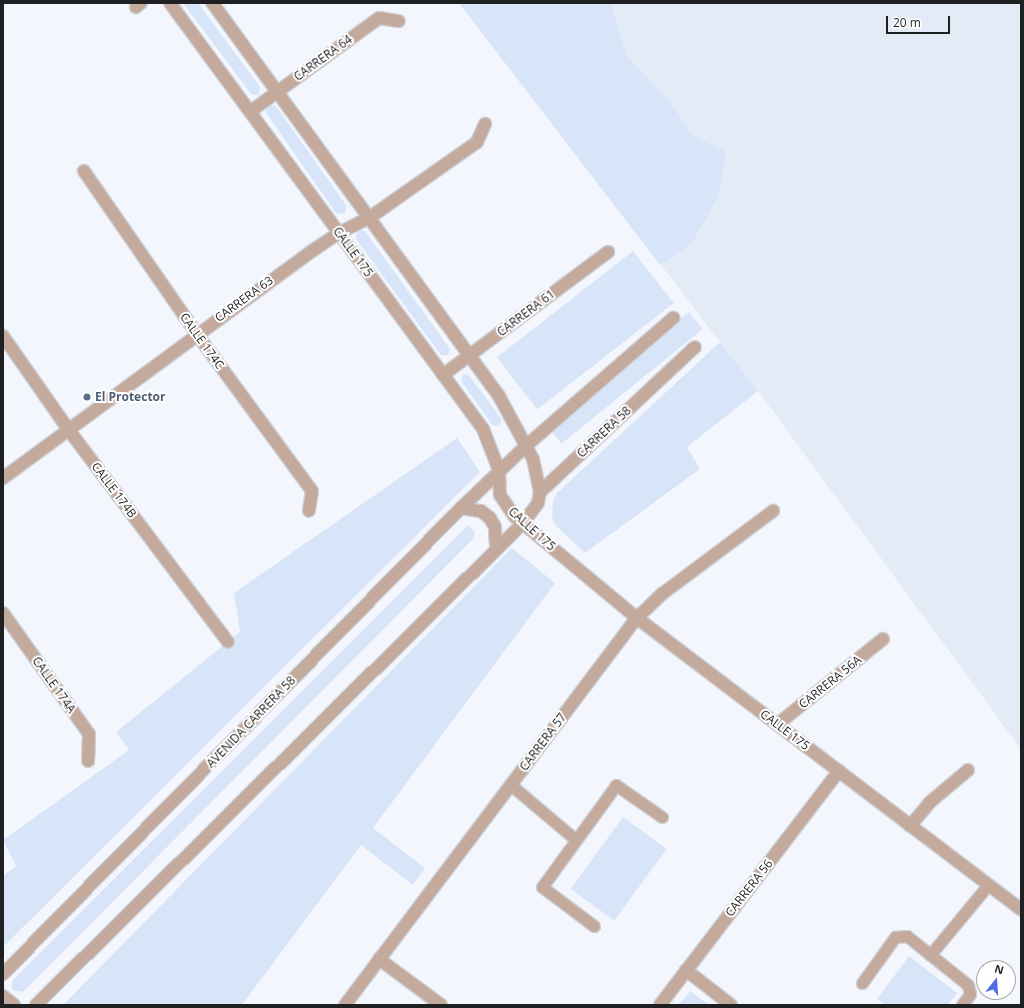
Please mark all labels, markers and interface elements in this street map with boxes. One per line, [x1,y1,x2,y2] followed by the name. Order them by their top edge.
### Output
[888,8,952,34] scale bar
[893,14,921,31] text: 20 m
[291,32,355,84] street label: CARRERA 64
[330,224,376,280] street label: CALLE 175
[212,273,276,325] street label: CARRERA 63
[494,287,558,339] street label: CARRERA 61
[177,310,227,372] street label: CALLE 174C
[95,390,165,404] place label: El Protector
[82,392,92,402] marker: El Protector
[574,403,634,461] street label: CARRERA 58
[88,459,140,521] street label: CALLE 174B
[506,504,558,554] street label: CALLE 175
[796,652,864,712] street label: CARRERA 56A
[29,654,79,716] street label: CALLE 174A
[204,673,298,771] street label: AVENIDA CARRERA 58
[757,707,813,753] street label: CALLE 175
[517,710,569,774] street label: CARRERA 57
[722,857,776,919] street label: CARRERA 56
[976,960,1016,1000] north arrow
[993,961,1006,977] text: N

